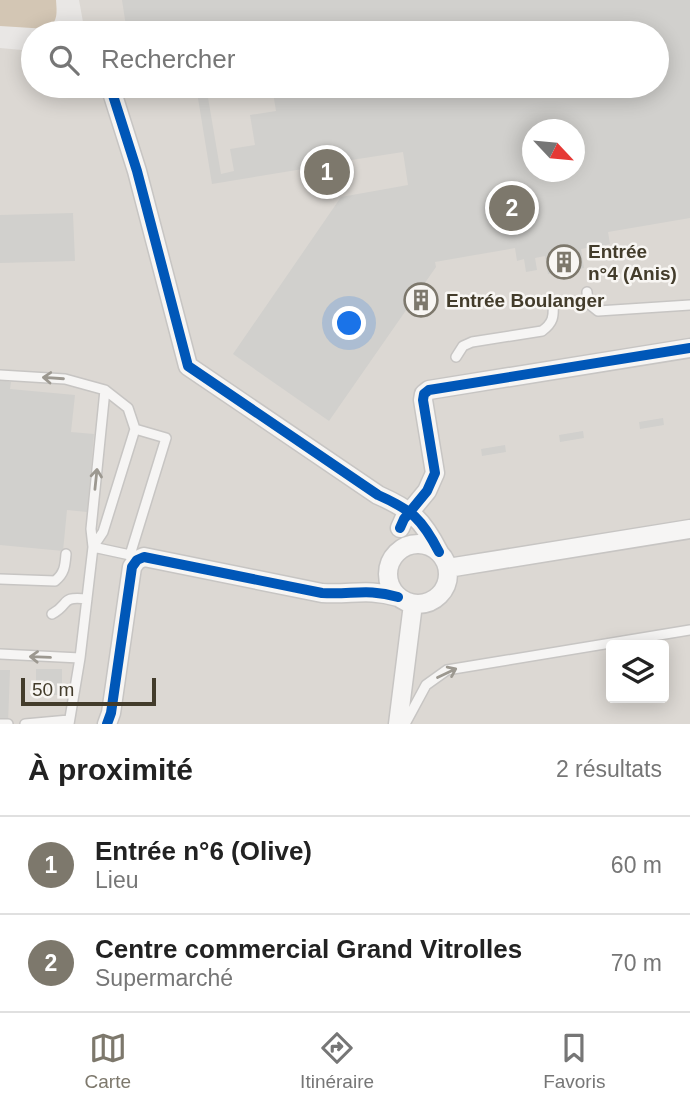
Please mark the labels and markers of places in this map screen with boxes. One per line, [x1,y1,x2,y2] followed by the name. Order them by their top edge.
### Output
[304,146,350,198] pin: 1
[489,182,535,234] pin: 2
[588,241,677,284] place label: Entrée n°4 (Anis)
[545,243,583,281] building icon: Entrée n°4 (Anis)
[402,281,440,319] building icon: Entrée Boulanger
[446,290,605,311] place label: Entrée Boulanger

